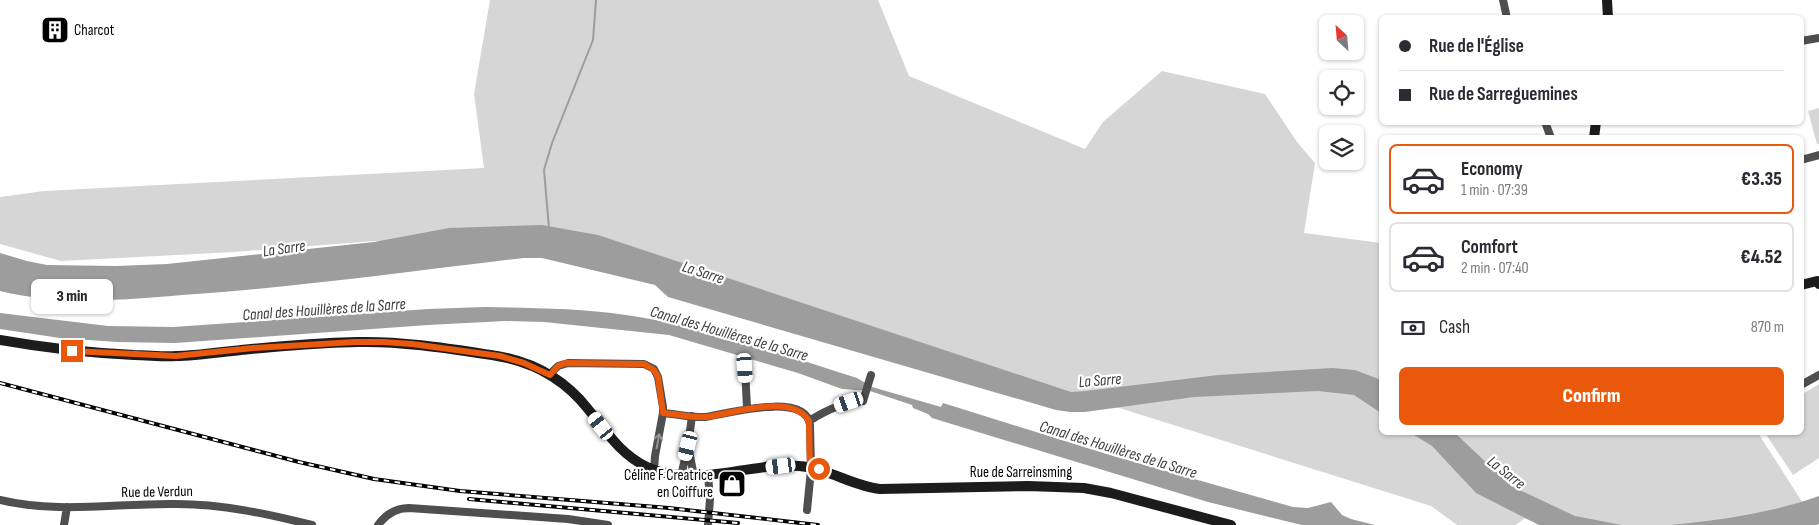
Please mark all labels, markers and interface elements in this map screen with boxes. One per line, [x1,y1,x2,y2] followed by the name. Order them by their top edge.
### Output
[40,15,70,45] building icon: Charcot
[1319,15,1364,60] north arrow
[1319,15,1364,170] map controls
[74,21,115,40] place label: Charcot
[1429,35,1524,58] text: Rue de l'Église
[1319,70,1364,115] button: locate
[1429,83,1578,106] text: Rue de Sarreguemines
[1319,125,1364,170] button: layers
[1401,157,1446,202] icon: car
[1461,158,1523,181] text: Economy
[1741,168,1782,191] text: €3.35
[1461,181,1528,200] text: 1 min · 07:39
[1401,235,1446,280] icon: car
[1461,236,1518,259] text: Comfort
[261,237,307,261] water label: La Sarre
[1741,246,1782,269] text: €4.52
[680,257,726,289] water label: La Sarre
[1461,259,1529,278] text: 2 min · 07:40
[31,278,113,314] callout: 3 min
[56,287,88,306] text: 3 min
[242,295,406,325] water label: Canal des Houillères de la Sarre
[648,302,810,366] water label: Canal des Houillères de la Sarre
[1399,314,1427,342] icon: cash
[1439,316,1470,339] text: Cash
[1751,318,1784,337] text: 870 m
[61,340,83,362] route end
[736,353,753,383] car
[1399,367,1784,425] button: Confirm
[1078,370,1122,392] water label: La Sarre
[832,390,865,414] car
[585,410,616,442] car
[1037,417,1199,483] water label: Canal des Houillères de la Sarre
[677,430,698,462] car
[654,434,663,450] one-way arrow
[1483,452,1529,494] water label: La Sarre
[765,457,796,475] car
[808,458,830,480] route start
[970,463,1072,482] street label: Rue de Sarreinsming
[624,466,713,502] place label: Céline F Creatrice en Coiffure
[717,469,747,499] shop icon: Céline F Creatrice en Coiffure
[121,482,193,502] street label: Rue de Verdun

